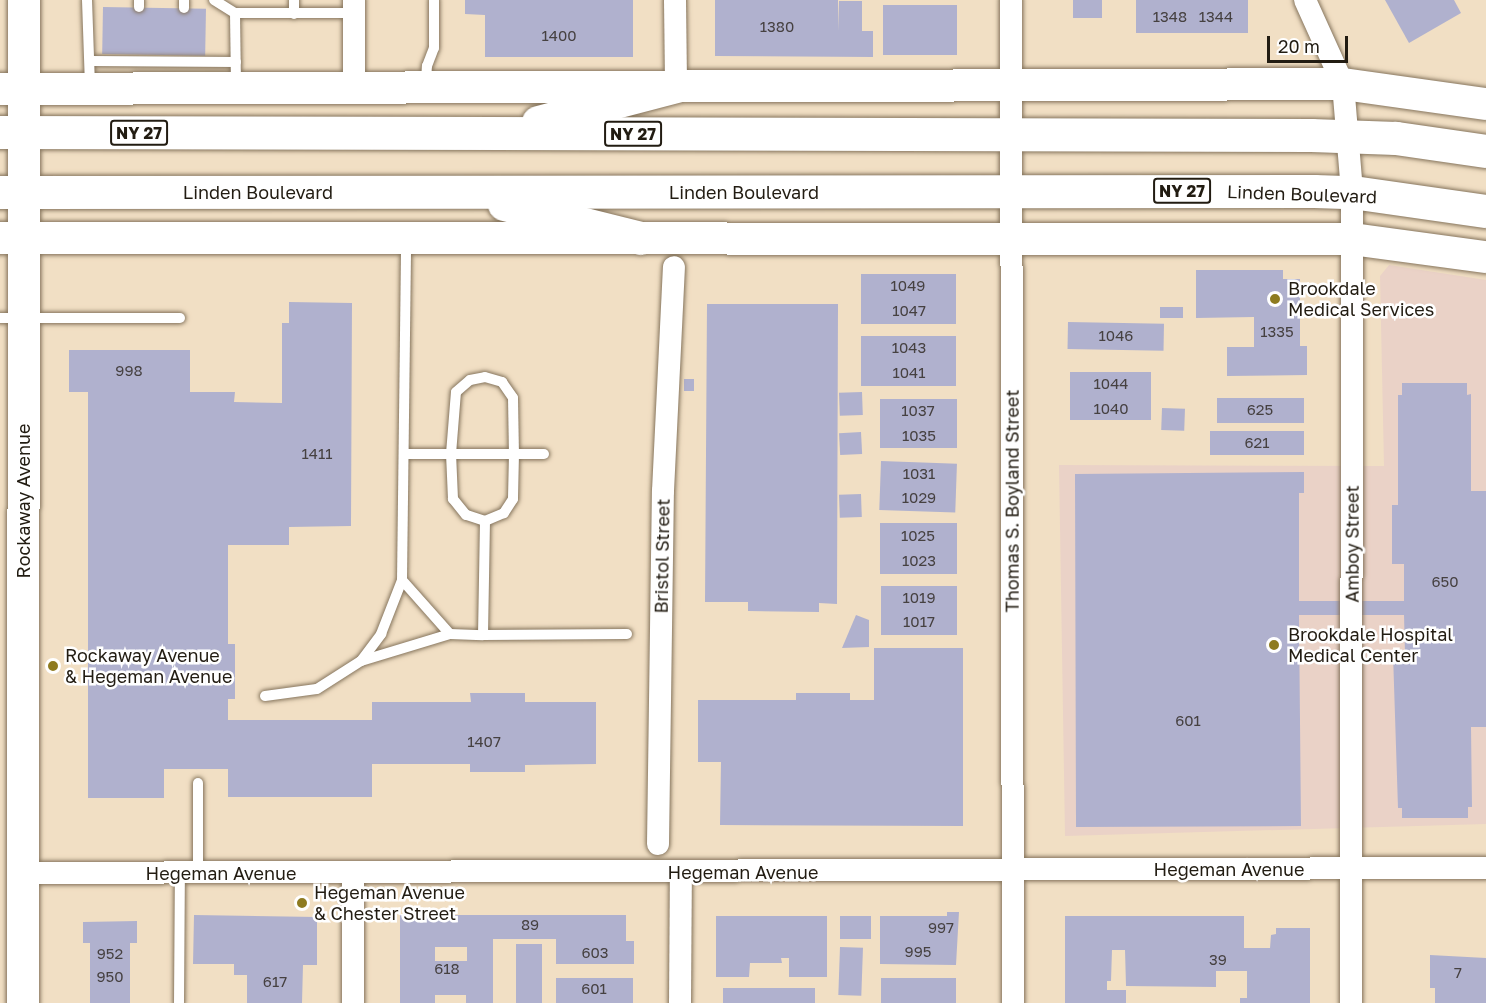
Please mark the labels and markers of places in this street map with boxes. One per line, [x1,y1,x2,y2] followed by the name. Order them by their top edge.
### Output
[1288,278,1434,320] place label: Brookdale Medical Services
[1266,290,1284,308] marker: Brookdale Medical Services
[1288,624,1453,666] place label: Brookdale Hospital Medical Center
[1265,636,1283,654] marker: Brookdale Hospital Medical Center
[65,645,232,688] place label: Rockaway Avenue & Hegeman Avenue
[46,659,60,673] marker: Rockaway Avenue & Hegeman Avenue
[314,882,465,924] place label: Hegeman Avenue & Chester Street
[295,896,309,910] marker: Hegeman Avenue & Chester Street

